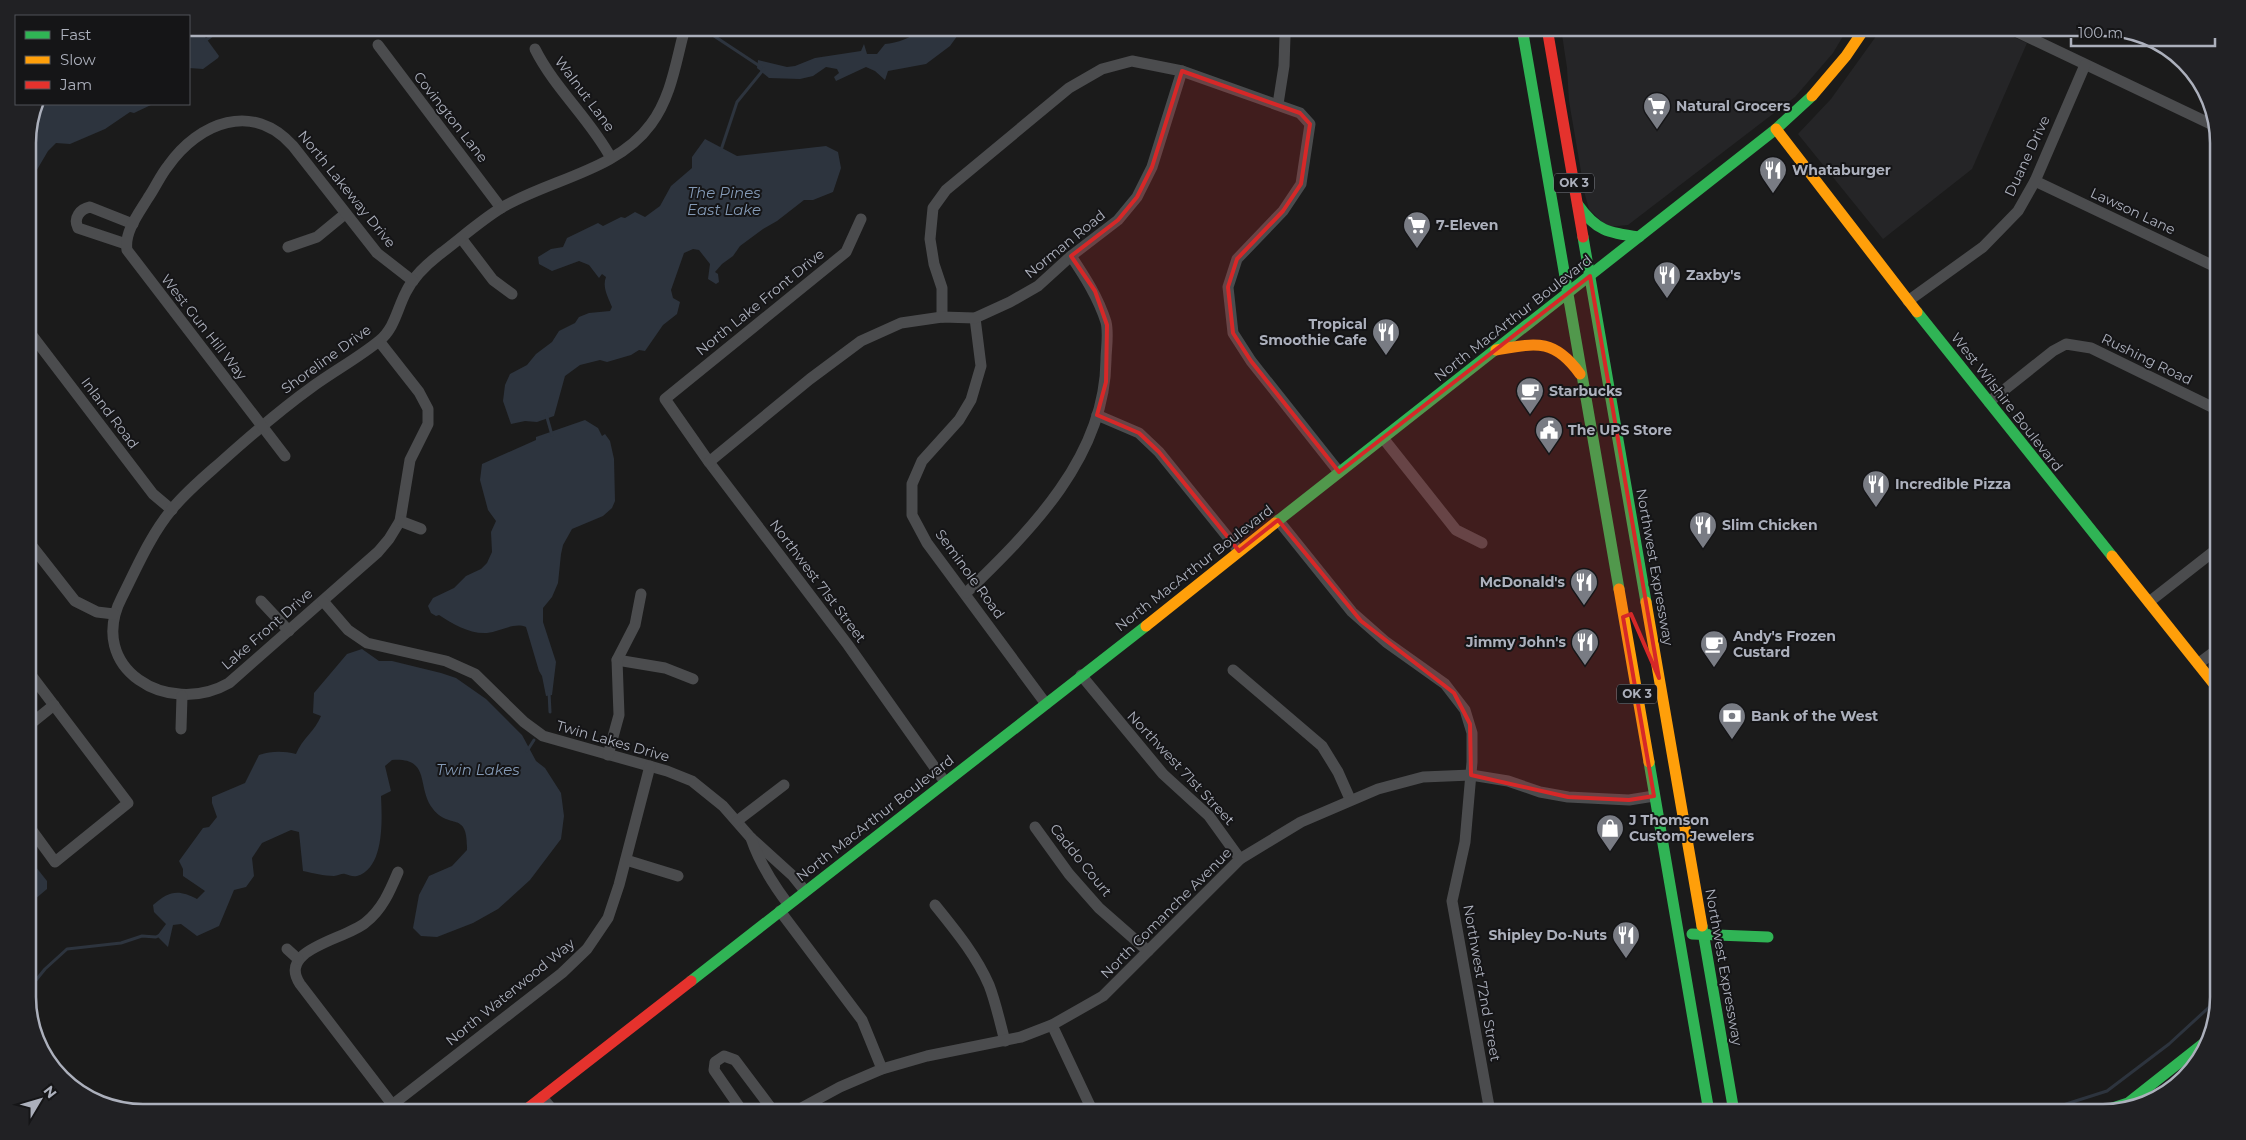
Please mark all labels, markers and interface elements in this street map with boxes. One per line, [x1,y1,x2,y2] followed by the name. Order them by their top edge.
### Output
[15,15,190,105] legend
[2071,15,2215,47] scale bar
[2078,23,2123,42] text: 100 m
[60,25,91,44] text: Fast
[60,50,96,69] text: Slow
[551,53,619,135] street label: Walnut Lane
[410,68,492,166] street label: Covington Lane
[59,75,92,94] text: Jam
[1642,91,1672,130] supermarket icon: Natural Grocers
[1676,97,1791,115] place label: Natural Grocers
[2000,113,2054,199] street label: Duane Drive
[294,127,400,251] street label: North Lakeway Drive
[1758,155,1788,194] restaurant icon: Whataburger
[1792,161,1891,179] place label: Whataburger
[1554,174,1594,192] road number: OK 3
[687,183,761,219] water label: The Pines East Lake
[2088,183,2178,239] street label: Lawson Lane
[1021,206,1109,282] street label: Norman Road
[1402,210,1432,249] supermarket icon: 7-Eleven
[1436,216,1498,234] place label: 7-Eleven
[692,245,828,359] street label: North Lake Front Drive
[1430,251,1596,385] street label: North MacArthur Boulevard
[1652,260,1682,299] restaurant icon: Zaxby's
[1686,266,1741,284] place label: Zaxby's
[157,270,251,384] street label: West Gun Hill Way
[1259,315,1367,349] place label: Tropical Smoothie Cafe
[1371,317,1401,356] restaurant icon: Tropical Smoothie Cafe
[278,320,374,398] street label: Shoreline Drive
[1947,329,2067,475] street label: West Wilshire Boulevard
[2099,329,2195,389] street label: Rushing Road
[77,374,143,452] street label: Inland Road
[1515,376,1545,415] cafe icon: Starbucks
[1549,382,1623,400] place label: Starbucks
[1534,415,1564,454] public building icon: The UPS Store
[1568,421,1672,439] place label: The UPS Store
[1861,469,1891,508] restaurant icon: Incredible Pizza
[1895,475,2011,493] place label: Incredible Pizza
[1632,487,1678,647] street label: Northwest Expressway
[1111,501,1277,635] street label: North MacArthur Boulevard
[1688,510,1718,549] restaurant icon: Slim Chicken
[766,516,870,646] street label: Northwest 71st Street
[1722,516,1818,534] place label: Slim Chicken
[931,526,1009,622] street label: Seminole Road
[1569,567,1599,606] restaurant icon: McDonald's
[1480,573,1566,591] place label: McDonald's
[218,584,316,674] street label: Lake Front Drive
[1570,627,1600,666] restaurant icon: Jimmy John's
[1732,627,1836,661] place label: Andy's Frozen Custard
[1699,629,1729,668] cafe icon: Andy's Frozen Custard
[1465,633,1567,651] place label: Jimmy John's
[1617,684,1657,704] road number: OK 3
[1717,701,1747,740] bank icon: Bank of the West
[1123,707,1239,829] street label: Northwest 71st Street
[1751,707,1878,725] place label: Bank of the West
[554,716,672,766] street label: Twin Lakes Drive
[792,751,958,885] street label: North MacArthur Boulevard
[436,760,520,779] water label: Twin Lakes
[1628,811,1755,845] place label: J Thomson Custom Jewelers
[1595,813,1625,852] shop icon: J Thomson Custom Jewelers
[1046,820,1116,900] street label: Caddo Court
[1097,844,1235,982] street label: North Comanche Avenue
[1701,887,1747,1047] street label: Northwest Expressway
[1459,903,1505,1063] street label: Northwest 72nd Street
[1611,920,1641,959] restaurant icon: Shipley Do-Nuts
[1488,926,1608,944] place label: Shipley Do-Nuts
[442,934,578,1050] street label: North Waterwood Way
[15,1075,65,1125] north arrow
[40,1082,61,1102] text: N

